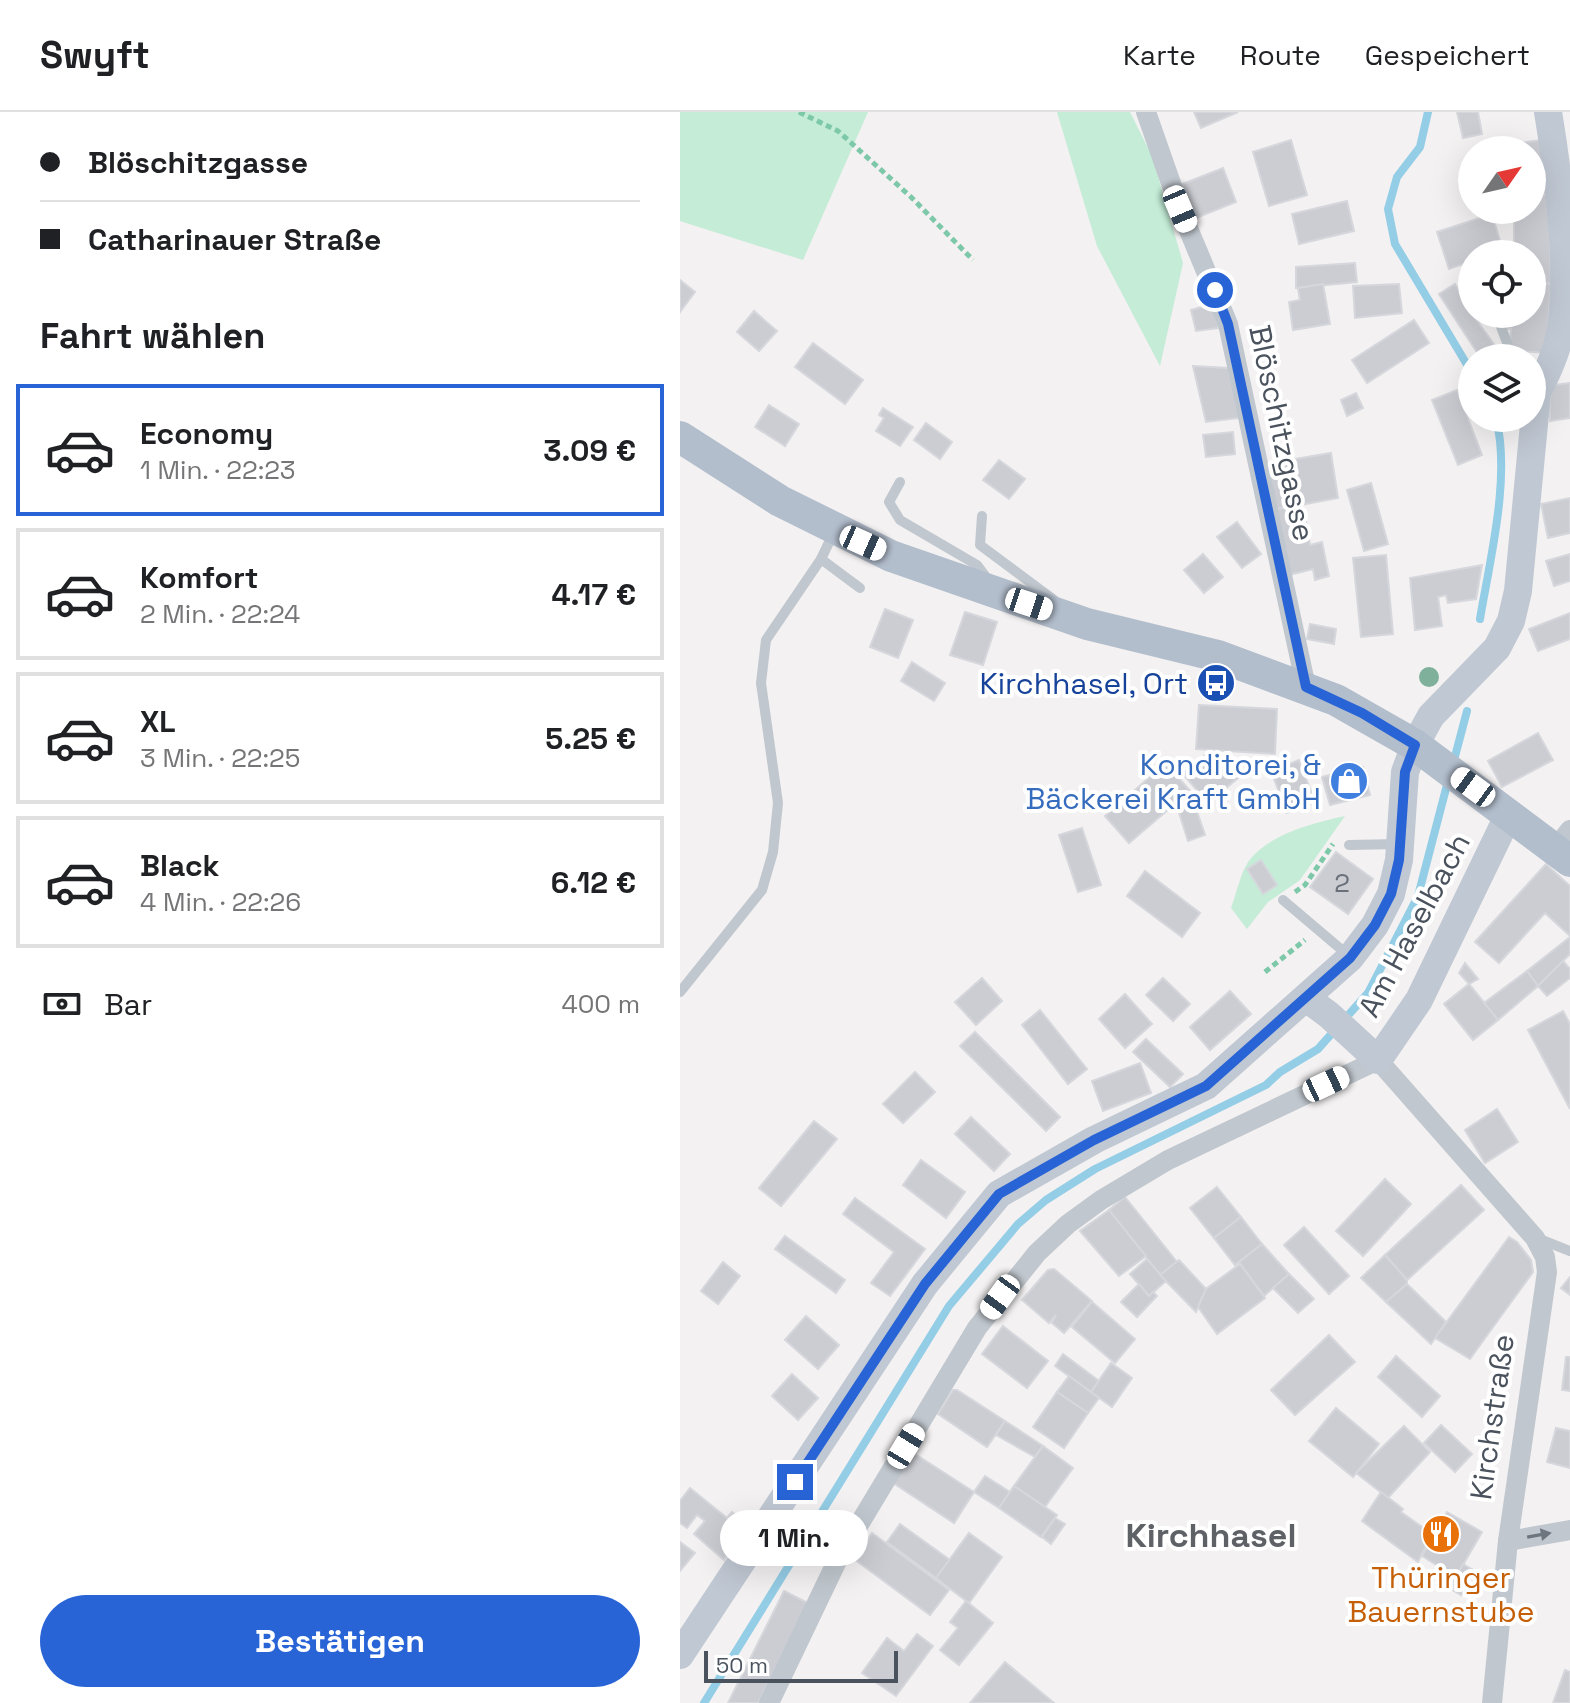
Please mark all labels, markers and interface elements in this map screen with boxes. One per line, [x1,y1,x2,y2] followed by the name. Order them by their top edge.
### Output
[40,31,150,79] text: Swyft
[1123,37,1196,73] text: Karte
[1240,37,1321,73] text: Route
[1365,37,1530,73] text: Gespeichert
[1458,136,1546,224] north arrow
[1458,136,1546,432] map controls
[88,143,308,182] text: Blöschitzgasse
[1160,182,1200,236] car
[88,220,381,259] text: Catharinauer Straße
[1458,240,1546,328] button: locate
[1197,272,1233,308] route start
[40,313,265,359] text: Fahrt wählen
[1240,321,1324,545] street label: Blöschitzgasse
[1458,344,1546,432] button: layers
[44,414,116,486] icon: car
[140,414,273,453] text: Economy
[543,431,636,470] text: 3.09 €
[140,453,296,487] text: 1 Min. · 22:23
[836,522,890,564] car
[44,558,116,630] icon: car
[140,558,258,597] text: Komfort
[551,575,636,614] text: 4.17 €
[1002,585,1056,623] car
[140,597,300,631] text: 2 Min. · 22:24
[1195,662,1237,704] bus stop icon: Kirchhasel, Ort
[979,664,1188,703] place label: Kirchhasel, Ort
[44,702,116,774] icon: car
[140,702,176,741] text: XL
[545,719,636,758] text: 5.25 €
[140,741,300,775] text: 3 Min. · 22:25
[1025,745,1321,818] place label: Konditorei, & Bäckerei Kraft GmbH
[1328,760,1370,802] shop icon: Konditorei, & Bäckerei Kraft GmbH
[1447,763,1499,811] car
[1349,826,1479,1024] street label: Am Haselbach
[44,846,116,918] icon: car
[140,846,219,885] text: Black
[551,863,636,902] text: 6.12 €
[1334,866,1350,900] house number: 2
[140,885,301,919] text: 4 Min. · 22:26
[40,982,84,1026] icon: cash
[104,985,152,1024] text: Bar
[561,987,640,1021] text: 400 m
[1299,1063,1353,1105] car
[976,1271,1024,1323] car
[1461,1332,1523,1502] street label: Kirchstraße
[883,1419,929,1473] car
[777,1464,813,1500] route end
[721,1510,869,1566] callout: 1 Min.
[1420,1513,1462,1555] restaurant icon: Thüringer Bauernstube
[1126,1514,1297,1557] district label: Kirchhasel
[758,1521,830,1555] text: 1 Min.
[1527,1529,1552,1541] one-way arrow
[1347,1558,1535,1631] place label: Thüringer Bauernstube
[40,1595,640,1687] button: Bestätigen
[704,1647,898,1683] scale bar
[716,1651,768,1679] text: 50 m

